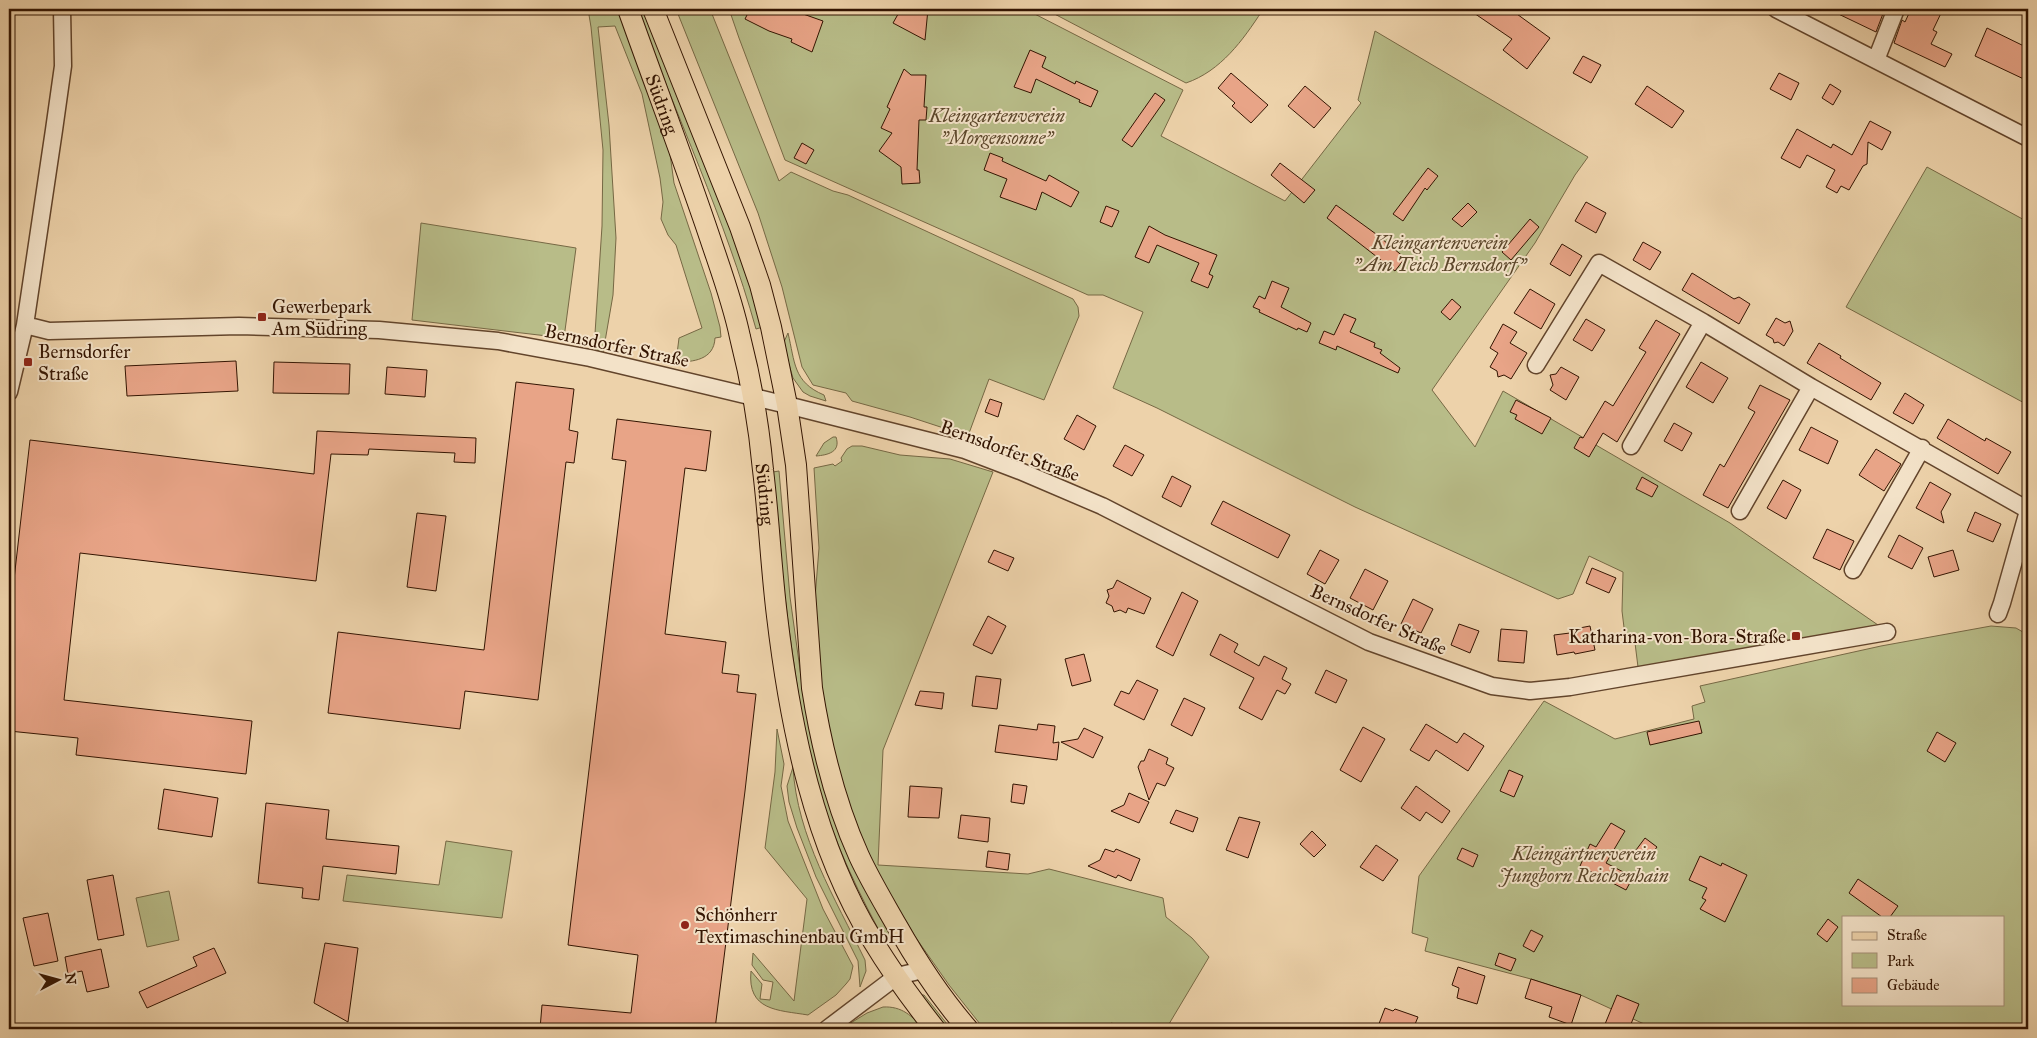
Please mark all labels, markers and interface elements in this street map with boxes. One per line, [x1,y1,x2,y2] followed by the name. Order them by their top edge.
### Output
[640,71,683,138] street label: Südring
[928,104,1065,149] park label: Kleingartenverein "Morgensonne"
[1354,231,1528,276] park label: Kleingartenverein "Am Teich Bernsdorf"
[271,295,372,341] place label: Gewerbepark Am Südring
[256,311,268,323] marker: Gewerbepark Am Südring
[543,319,691,372] street label: Bernsdorfer Straße
[38,340,131,385] place label: Bernsdorfer Straße
[22,356,34,368] marker: Bernsdorfer Straße
[937,415,1083,486] street label: Bernsdorfer Straße
[750,462,779,526] street label: Südring
[1307,579,1451,660] street label: Bernsdorfer Straße
[1568,625,1786,648] place label: Katharina-von-Bora-Straße
[1790,630,1802,642] marker: Katharina-von-Bora-Straße
[1498,842,1669,887] park label: Kleingärtnerverein Jungborn Reichenhain
[695,903,904,948] place label: Schönherr Textimaschinenbau GmbH
[1842,916,2004,1006] legend
[679,919,691,931] marker: Schönherr Textimaschinenbau GmbH
[1887,926,1927,944] text: Straße
[1887,952,1914,970] text: Park
[32,956,82,1006] north arrow
[61,972,80,986] text: N
[1887,976,1940,994] text: Gebäude

